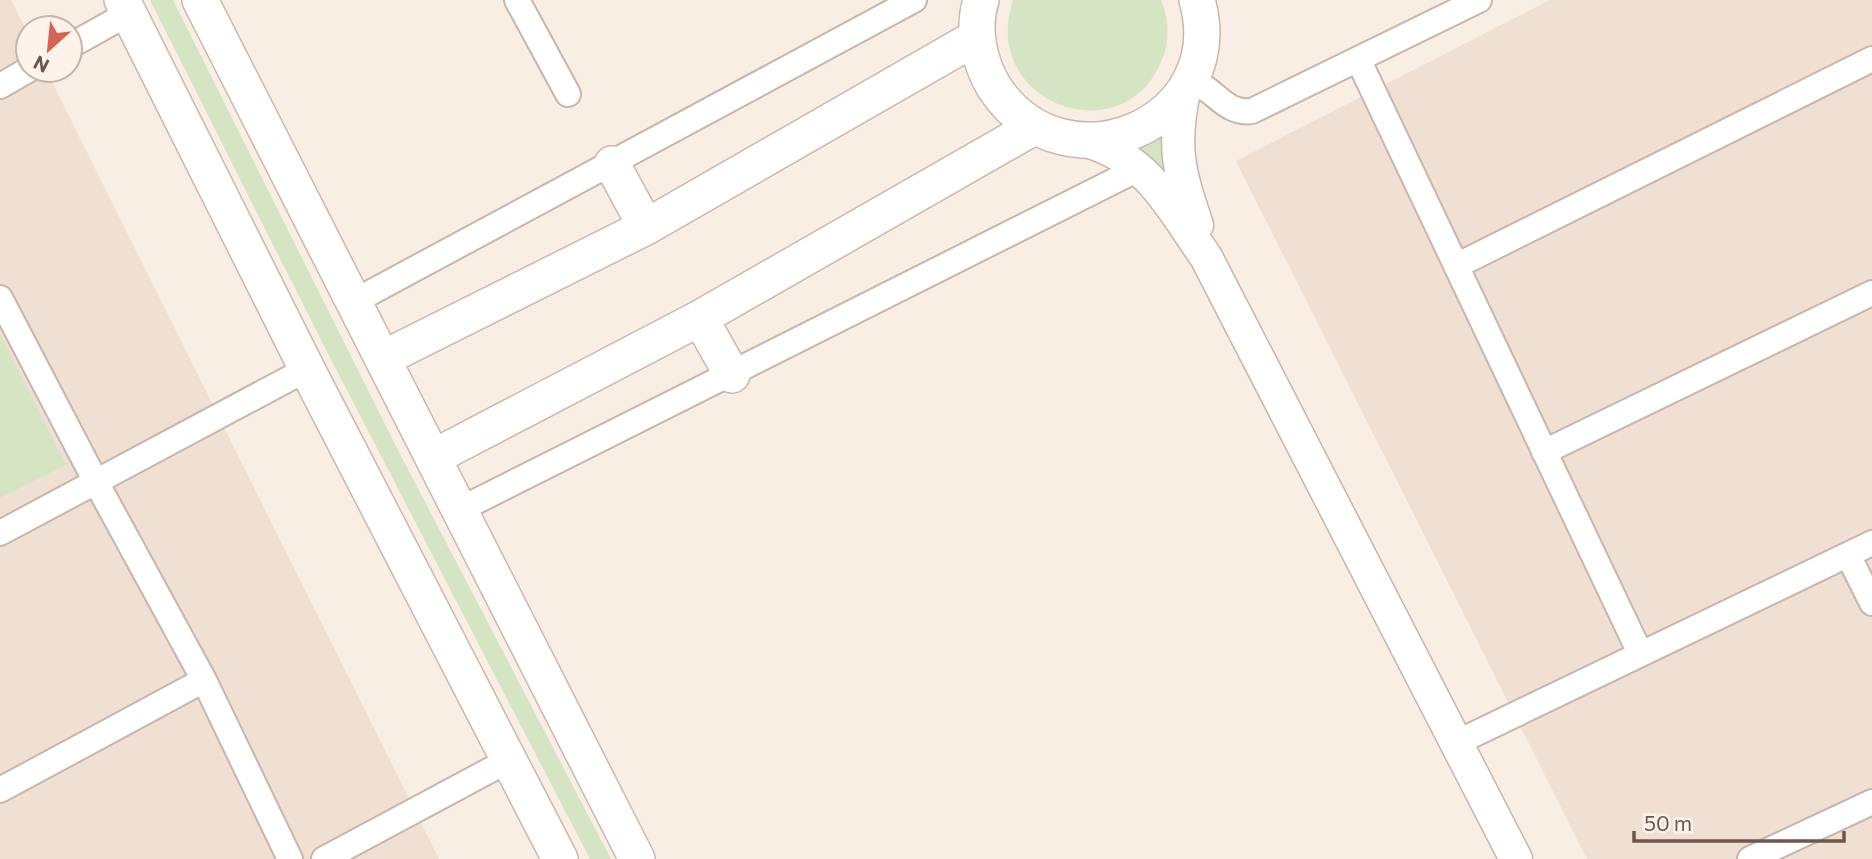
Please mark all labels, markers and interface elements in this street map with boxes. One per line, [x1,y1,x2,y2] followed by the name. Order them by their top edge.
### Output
[14,14,84,84] north arrow
[29,51,53,78] text: N
[1634,800,1844,844] scale bar
[1644,810,1692,835] text: 50 m

